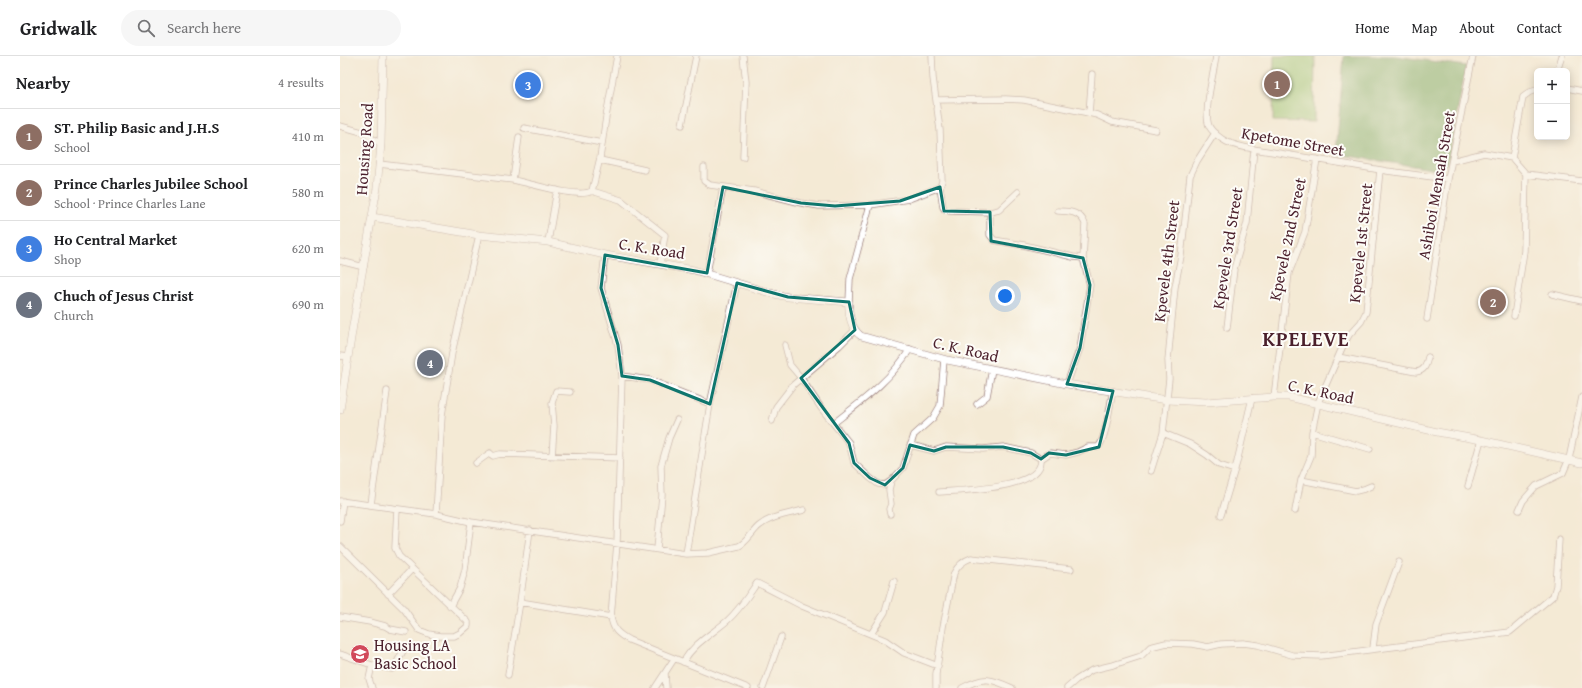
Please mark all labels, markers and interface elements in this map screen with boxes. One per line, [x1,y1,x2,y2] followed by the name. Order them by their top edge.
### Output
[121,10,401,46] search box
[20,14,97,42] text: Gridwalk
[135,17,157,39] icon: search
[167,17,241,38] text: Search here
[1355,18,1390,38] text: Home
[1412,18,1437,38] text: Map
[1459,18,1495,38] text: About
[1517,18,1562,38] text: Contact
[1534,68,1570,140] map controls
[1534,68,1570,104] button: +
[1264,69,1290,99] pin: 1
[16,70,70,95] text: Nearby
[515,70,541,100] pin: 3
[278,73,324,92] text: 4 results
[349,102,379,196] street label: Housing Road
[1534,104,1570,140] button: −
[1411,108,1461,261] street label: Ashiboi Mensah Street
[54,117,219,138] text: ST. Philip Basic and J.H.S
[1240,120,1347,162] street label: Kpetome Street
[26,127,32,146] text: 1
[292,127,324,146] text: 410 m
[54,138,90,157] text: School
[54,173,248,194] text: Prince Charles Jubilee School
[1262,175,1312,303] street label: Kpevele 2nd Street
[1342,182,1378,304] street label: Kpevele 1st Street
[26,183,32,202] text: 2
[292,183,324,202] text: 580 m
[1206,185,1249,311] street label: Kpevele 3rd Street
[54,194,206,213] text: School · Prince Charles Lane
[1147,198,1185,323] street label: Kpevele 4th Street
[54,229,177,250] text: Ho Central Market
[617,231,687,265] street label: C. K. Road
[26,239,32,258] text: 3
[292,239,324,258] text: 620 m
[54,250,81,269] text: Shop
[54,285,194,306] text: Chuch of Jesus Christ
[995,286,1015,306] your location
[1480,287,1506,317] pin: 2
[26,295,32,314] text: 4
[292,295,324,314] text: 690 m
[54,306,93,325] text: Church
[1262,324,1350,353] district label: KPELEVE
[931,330,1002,368] street label: C. K. Road
[417,348,443,378] pin: 4
[1286,372,1356,410] street label: C. K. Road
[374,633,457,675] place label: Housing LA Basic School
[349,643,371,665] school or university icon: Housing LA Basic School

